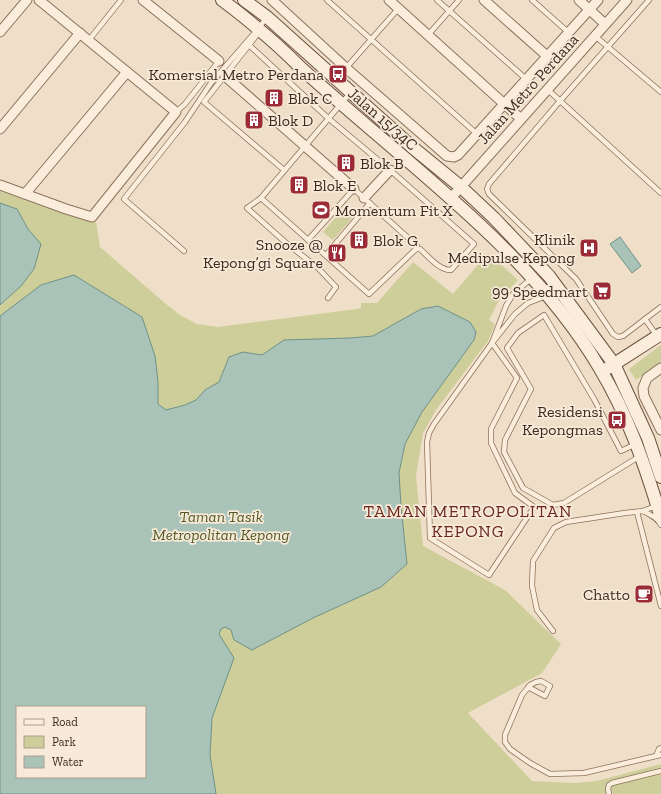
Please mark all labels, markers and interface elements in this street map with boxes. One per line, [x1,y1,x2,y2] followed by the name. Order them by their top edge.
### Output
[474,30,583,148] street label: Jalan Metro Perdana
[327,63,349,85] bus stop icon: Komersial Metro Perdana
[148,65,324,84] place label: Komersial Metro Perdana
[344,84,422,154] street label: Jalan 15/34C
[263,87,285,109] building icon: Blok C
[288,89,332,108] place label: Blok C
[243,109,265,131] building icon: Blok D
[268,111,313,130] place label: Blok D
[335,152,357,174] building icon: Blok B
[360,154,404,173] place label: Blok B
[288,174,310,196] building icon: Blok E
[313,176,356,195] place label: Blok E
[310,199,332,221] sports icon: Momentum Fit X
[335,201,453,220] place label: Momentum Fit X
[348,229,370,251] building icon: Blok G
[448,230,576,267] place label: Klinik Medipulse Kepong
[373,231,418,250] place label: Blok G
[203,235,323,272] place label: Snooze @ Kepong’gi Square
[578,237,600,259] hospital icon: Klinik Medipulse Kepong
[326,242,348,264] restaurant icon: Snooze @ Kepong’gi Square
[591,280,613,302] supermarket icon: 99 Speedmart
[492,282,588,301] place label: 99 Speedmart
[522,402,604,439] place label: Residensi Kepongmas
[606,409,628,431] bus stop icon: Residensi Kepongmas
[364,501,572,541] district label: TAMAN METROPOLITAN KEPONG
[152,507,290,544] park label: Taman Tasik Metropolitan Kepong
[633,583,655,605] cafe icon: Chatto
[583,585,630,604] place label: Chatto
[16,706,146,778] legend
[52,715,78,729] text: Road
[52,735,77,749] text: Park
[52,755,84,769] text: Water

